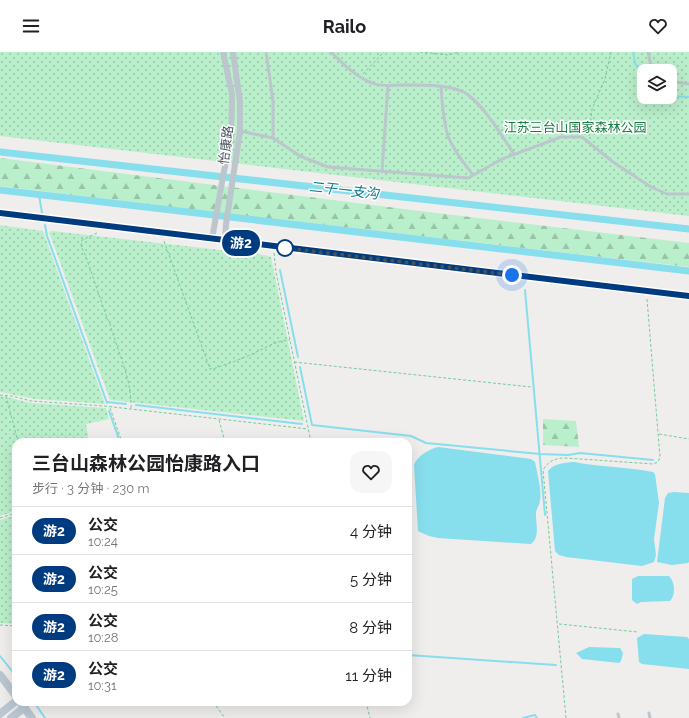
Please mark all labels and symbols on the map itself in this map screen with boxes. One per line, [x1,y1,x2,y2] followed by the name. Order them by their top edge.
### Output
[503,120,647,135] park label: 江苏三台山国家森林公园
[216,125,236,165] street label: 怡康路
[308,178,382,202] water label: 二干一支沟
[223,230,259,256] line badge: 游2
[276,239,294,257] unlabelled marker
[502,265,522,285] your location

